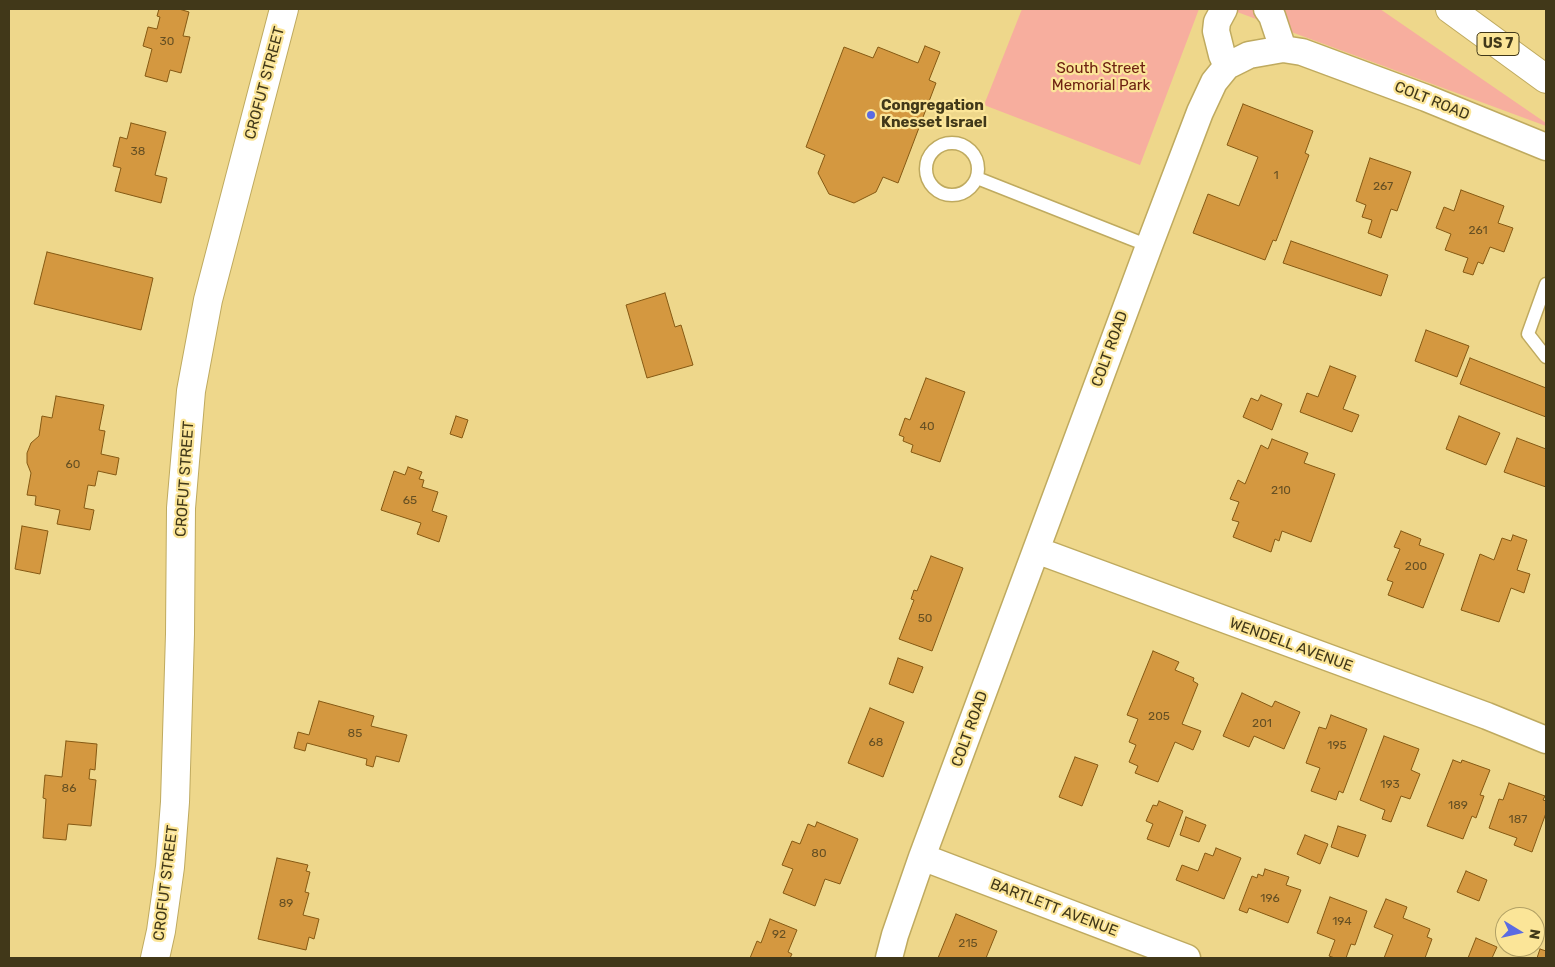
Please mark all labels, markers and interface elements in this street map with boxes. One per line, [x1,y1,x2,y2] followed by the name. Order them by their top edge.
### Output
[241,25,289,141] street label: CROFUT STREET
[1477,33,1519,56] road number: US 7
[160,35,174,49] house number: 30
[1052,60,1150,95] park label: South Street Memorial Park
[1392,78,1472,124] street label: COLT ROAD
[881,97,987,132] place label: Congregation Knesset Israel
[865,109,877,121] marker: Congregation Knesset Israel
[131,145,145,159] house number: 38
[1273,169,1279,183] house number: 1
[1373,180,1393,194] house number: 267
[1468,224,1488,238] house number: 261
[1088,309,1132,389] street label: COLT ROAD
[172,420,198,538] street label: CROFUT STREET
[919,420,935,434] house number: 40
[66,458,80,472] house number: 60
[1271,484,1291,498] house number: 210
[403,494,417,508] house number: 65
[1405,560,1427,574] house number: 200
[918,612,932,626] house number: 50
[1227,614,1355,676] street label: WENDELL AVENUE
[948,689,992,769] street label: COLT ROAD
[1148,710,1170,724] house number: 205
[1252,717,1272,731] house number: 201
[348,727,362,741] house number: 85
[869,736,883,750] house number: 68
[1327,739,1347,753] house number: 195
[1380,778,1400,792] house number: 193
[62,782,76,796] house number: 86
[1448,799,1468,813] house number: 189
[1509,813,1527,827] house number: 187
[150,824,182,942] street label: CROFUT STREET
[811,847,827,861] house number: 80
[988,875,1120,941] street label: BARTLETT AVENUE
[1260,892,1280,906] house number: 196
[279,897,293,911] house number: 89
[1495,907,1545,957] north arrow
[1332,915,1352,929] house number: 194
[772,928,786,942] house number: 92
[1525,928,1544,941] text: N
[958,937,978,951] house number: 215

